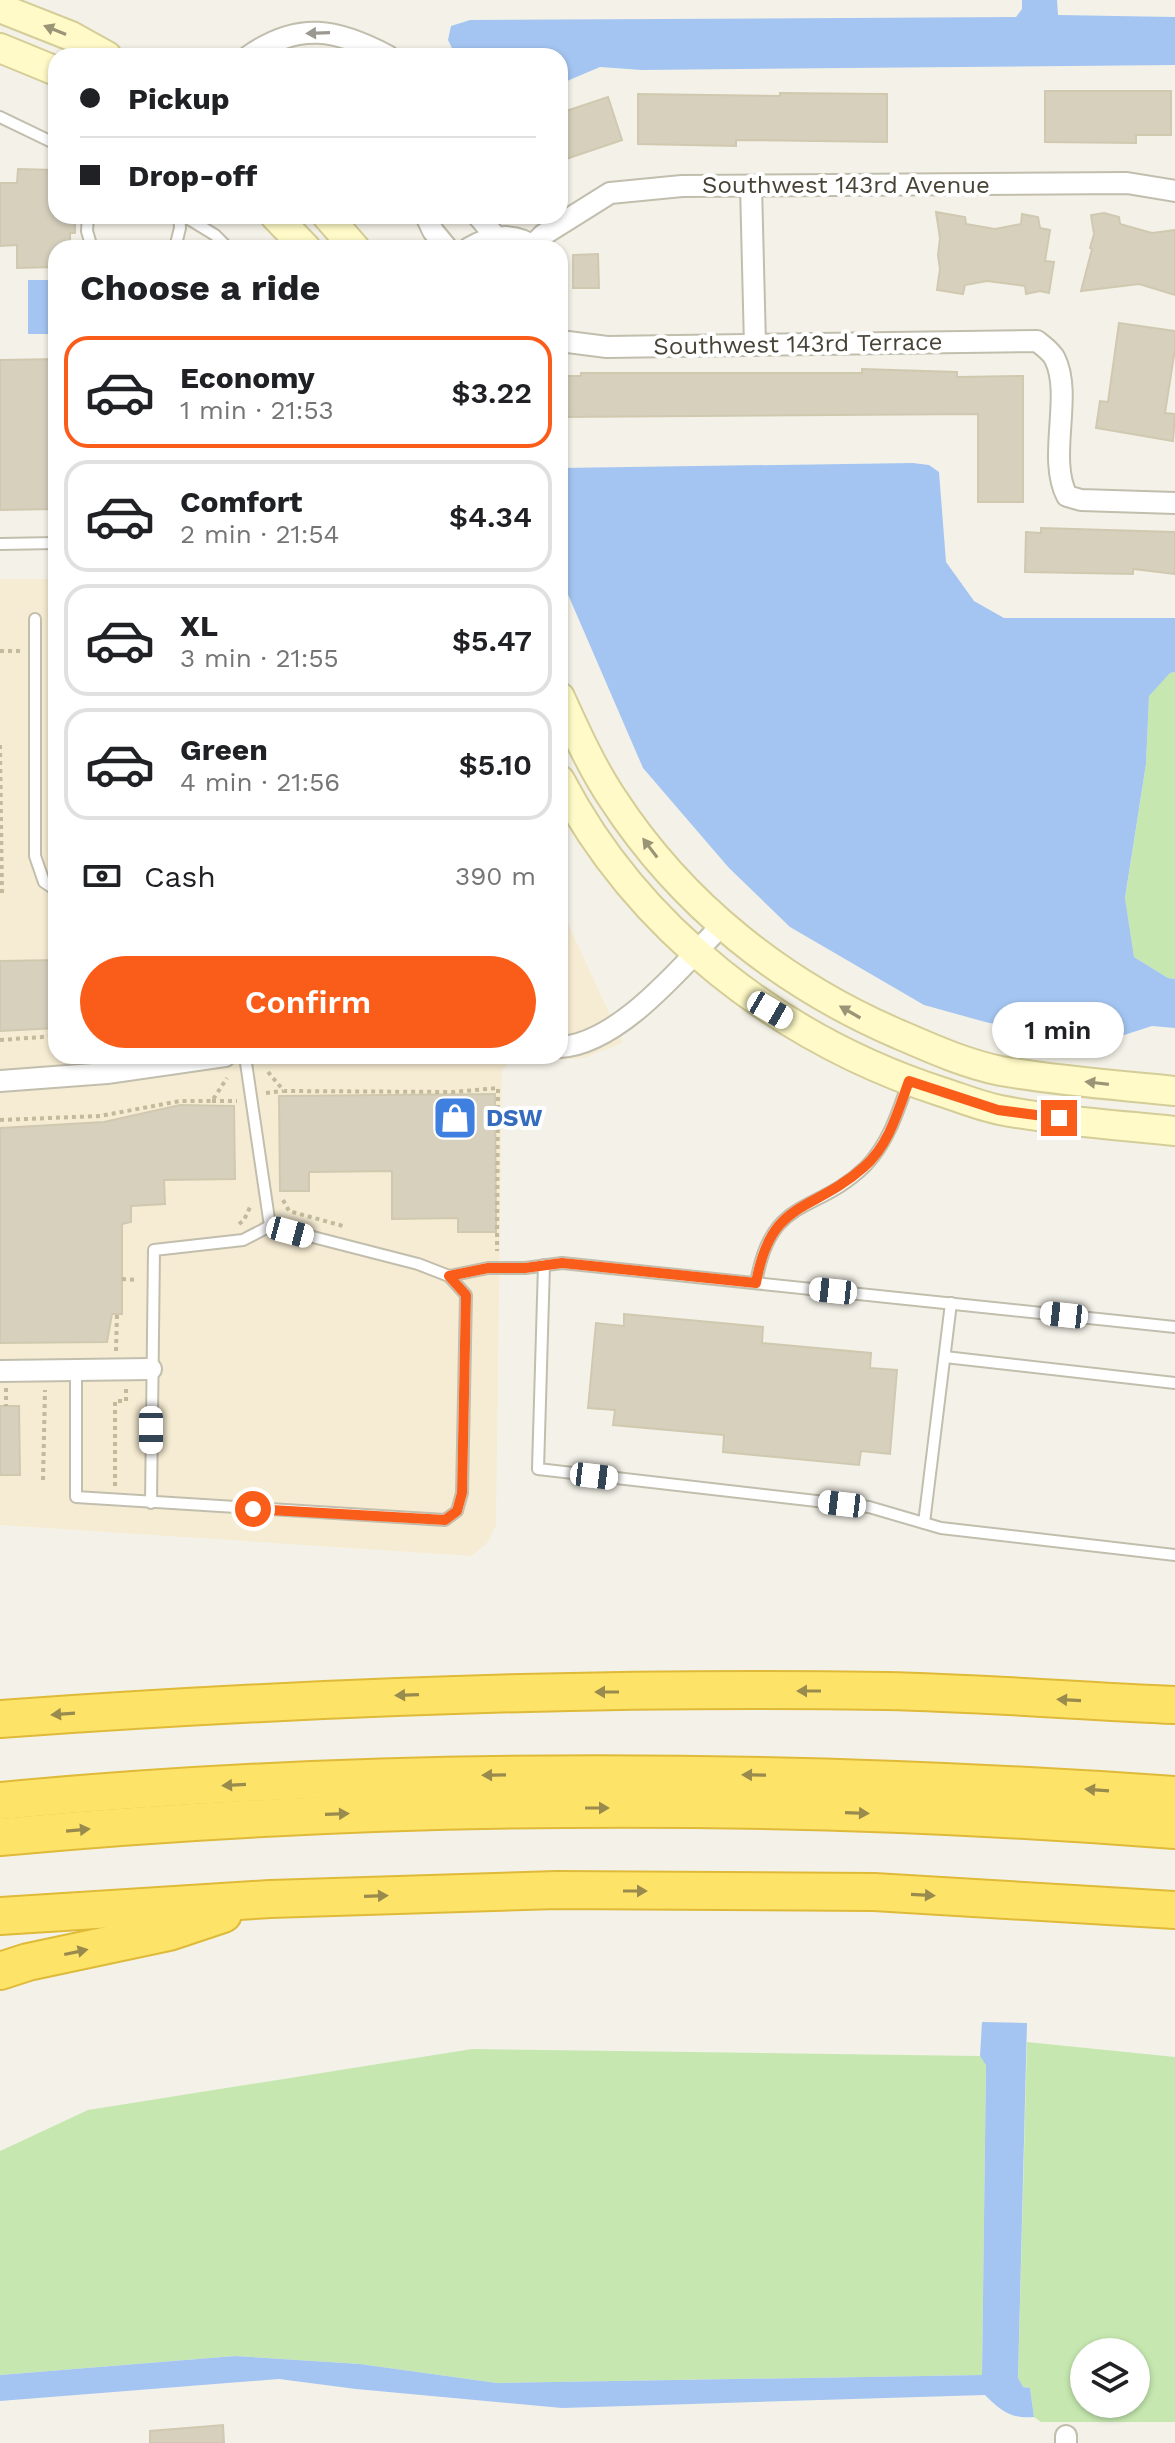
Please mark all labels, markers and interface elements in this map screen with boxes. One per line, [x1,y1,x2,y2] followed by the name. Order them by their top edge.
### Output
[43,23,67,36] one-way arrow
[305,27,330,40] one-way arrow
[128,81,230,116] text: Pickup
[128,158,257,193] text: Drop-off
[702,171,990,199] street label: Southwest 143rd Avenue
[80,267,320,309] text: Choose a ride
[653,327,943,361] street label: Southwest 143rd Terrace
[84,356,156,428] icon: car
[180,360,315,395] text: Economy
[451,375,532,410] text: $3.22
[180,395,334,425] text: 1 min · 21:53
[84,480,156,552] icon: car
[180,484,302,519] text: Comfort
[449,499,532,534] text: $4.34
[180,519,339,549] text: 2 min · 21:54
[84,604,156,676] icon: car
[180,608,218,643] text: XL
[452,623,532,658] text: $5.47
[180,643,339,673] text: 3 min · 21:55
[84,728,156,800] icon: car
[180,732,268,767] text: Green
[459,747,532,782] text: $5.10
[180,767,340,797] text: 4 min · 21:56
[643,838,659,859] one-way arrow
[80,854,124,898] icon: cash
[144,859,216,894] text: Cash
[455,861,536,891] text: 390 m
[80,956,536,1048] button: Confirm
[743,988,797,1032] car
[993,1002,1125,1058] callout: 1 min
[839,1005,861,1019] one-way arrow
[1025,1015,1091,1045] text: 1 min
[1084,1076,1109,1089] one-way arrow
[431,1094,479,1142] shop icon: DSW
[1041,1100,1077,1136] route end
[486,1104,543,1132] place label: DSW
[264,1214,316,1250] car
[808,1277,858,1305] car
[1039,1301,1089,1329] car
[139,1406,163,1454] car
[569,1461,619,1491] car
[817,1489,867,1519] car
[235,1491,271,1527] route start
[796,1685,821,1697] one-way arrow
[594,1686,619,1698] one-way arrow
[394,1689,419,1702] one-way arrow
[1056,1693,1081,1706] one-way arrow
[50,1708,75,1721] one-way arrow
[741,1768,766,1781] one-way arrow
[481,1769,506,1781] one-way arrow
[221,1778,246,1791] one-way arrow
[1084,1783,1109,1796] one-way arrow
[585,1802,610,1814] one-way arrow
[845,1806,870,1819] one-way arrow
[325,1808,350,1821] one-way arrow
[66,1823,91,1836] one-way arrow
[623,1885,648,1897] one-way arrow
[364,1889,389,1902] one-way arrow
[911,1889,936,1902] one-way arrow
[63,1945,88,1958] one-way arrow
[1070,2338,1150,2418] map controls
[1070,2338,1150,2418] button: layers

